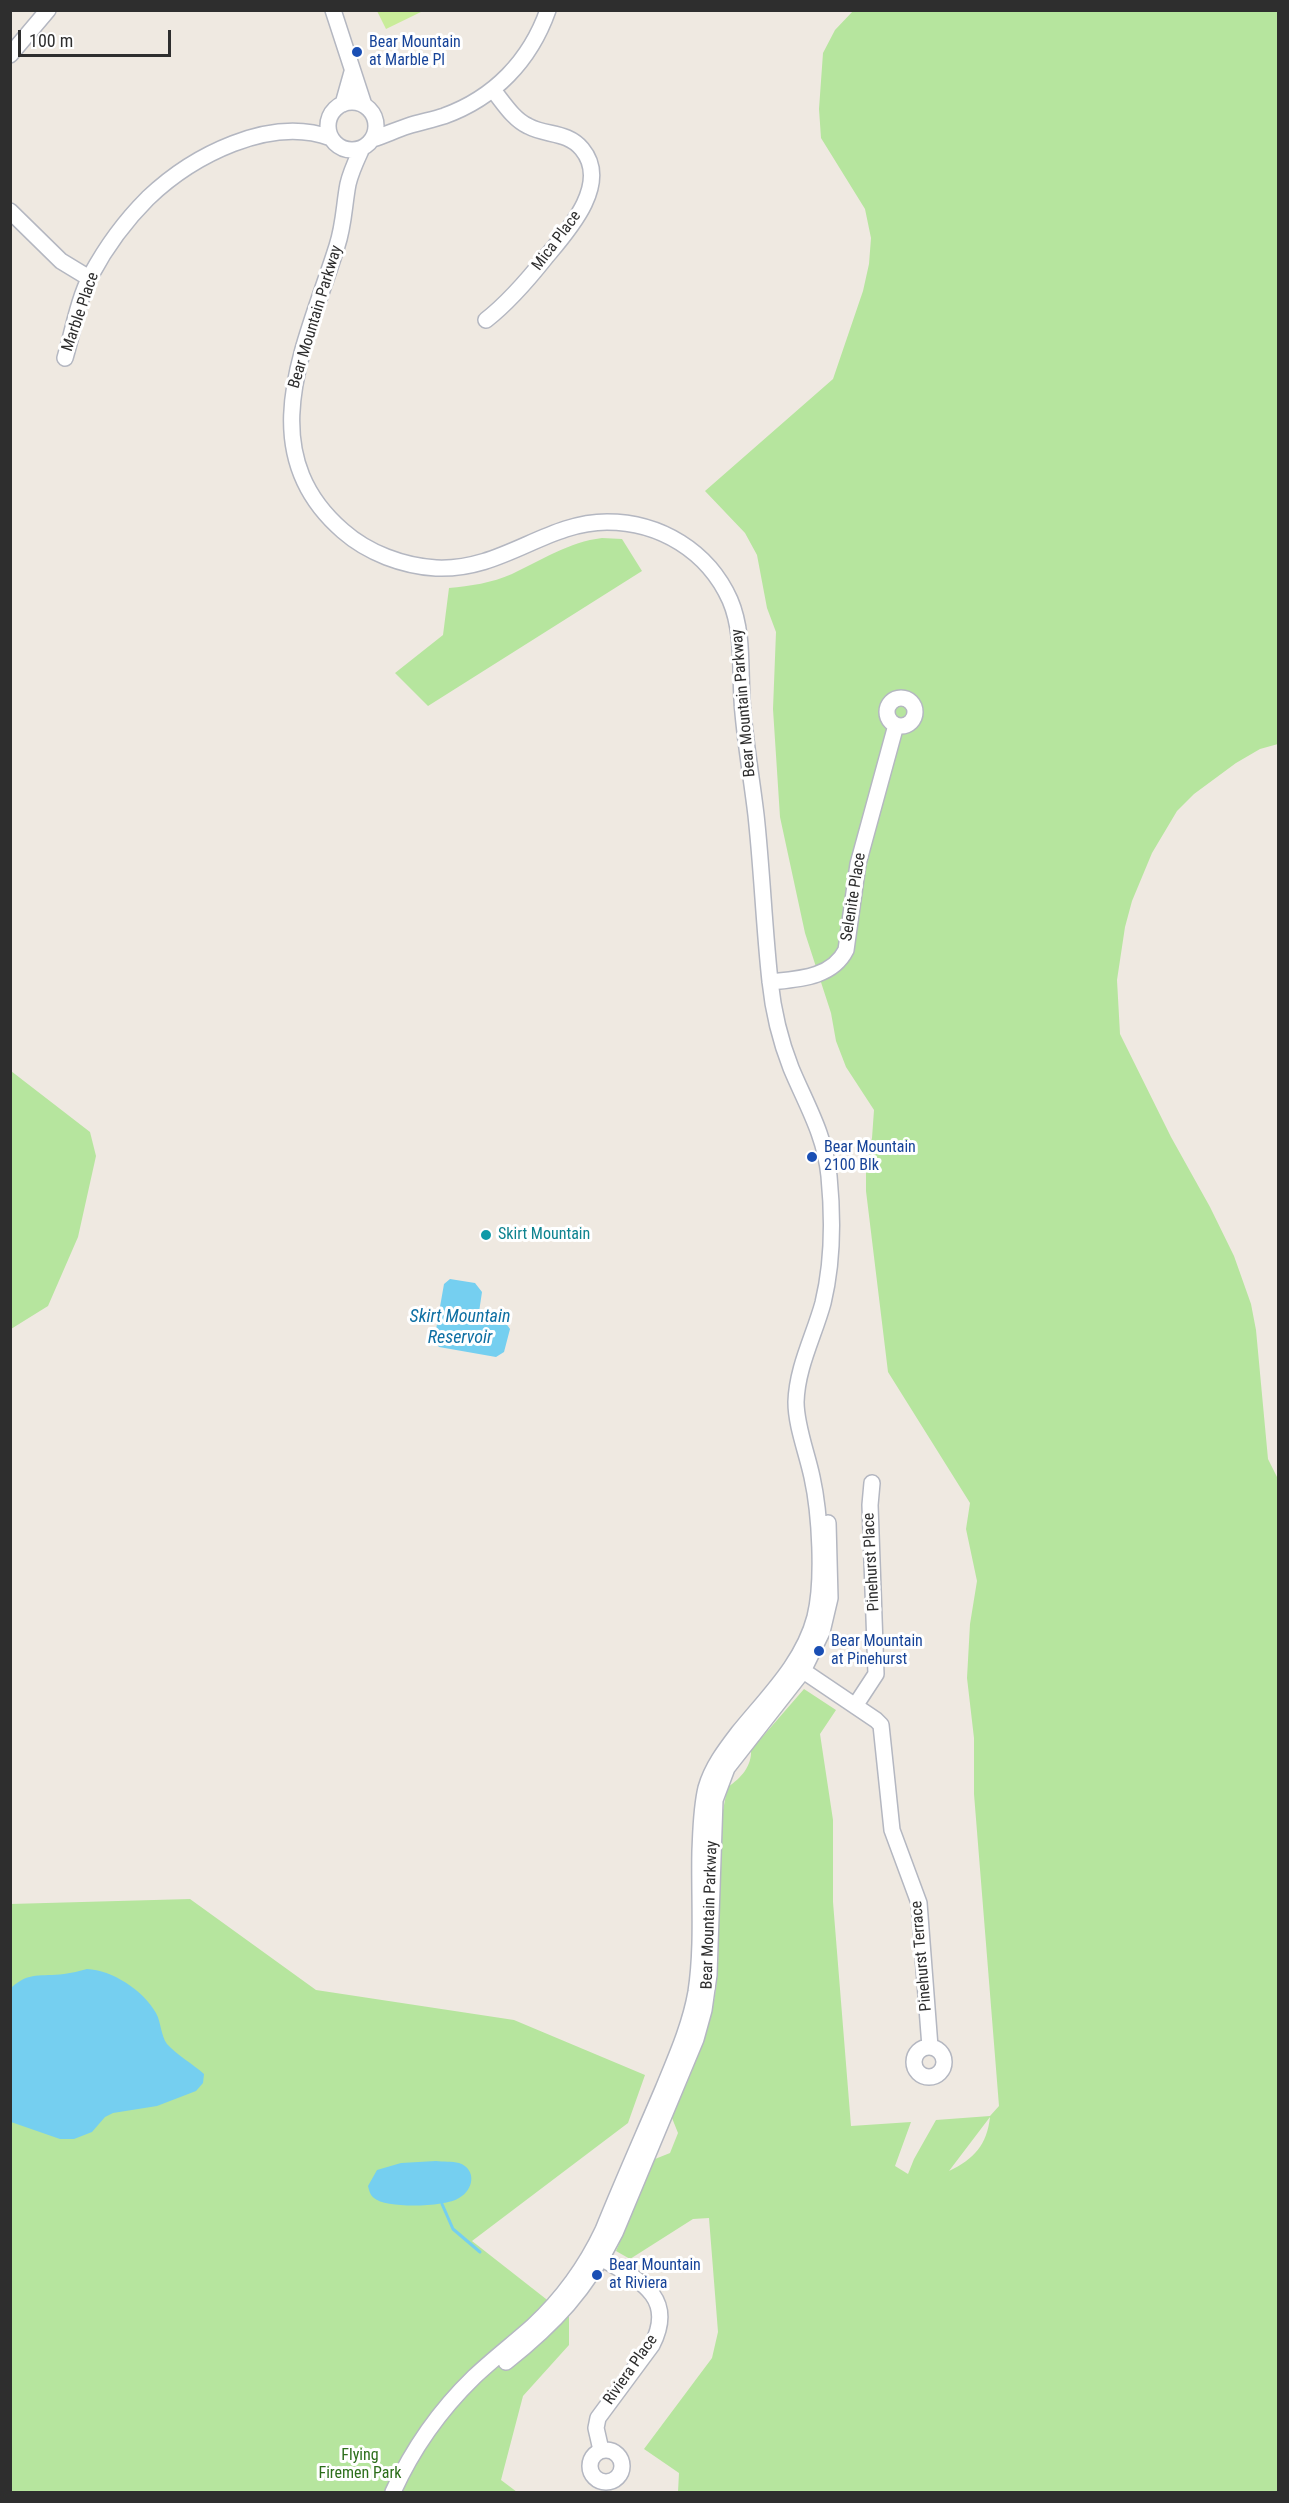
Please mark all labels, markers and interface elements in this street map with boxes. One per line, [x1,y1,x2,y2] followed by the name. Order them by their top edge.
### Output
[21,18,174,56] scale bar
[29,30,73,51] text: 100 m
[369,33,461,71] place label: Bear Mountain at Marble Pl
[350,45,364,59] marker: Bear Mountain at Marble Pl
[528,207,586,275] street label: Mica Place
[285,243,347,391] street label: Bear Mountain Parkway
[59,270,103,354] street label: Marble Place
[728,628,760,778] street label: Bear Mountain Parkway
[838,851,870,943] street label: Selenite Place
[824,1138,916,1176] place label: Bear Mountain 2100 Blk
[805,1150,819,1164] marker: Bear Mountain 2100 Blk
[498,1225,590,1245] place label: Skirt Mountain
[479,1228,493,1242] marker: Skirt Mountain
[410,1306,510,1348] water label: Skirt Mountain Reservoir
[860,1512,884,1612] street label: Pinehurst Place
[831,1632,923,1670] place label: Bear Mountain at Pinehurst
[812,1644,826,1658] marker: Bear Mountain at Pinehurst
[698,1840,722,1990] street label: Bear Mountain Parkway
[908,1900,936,2012] street label: Pinehurst Terrace
[609,2256,701,2294] place label: Bear Mountain at Riviera
[590,2268,604,2282] marker: Bear Mountain at Riviera
[600,2331,662,2409] street label: Riviera Place
[318,2446,402,2484] park label: Flying Firemen Park

